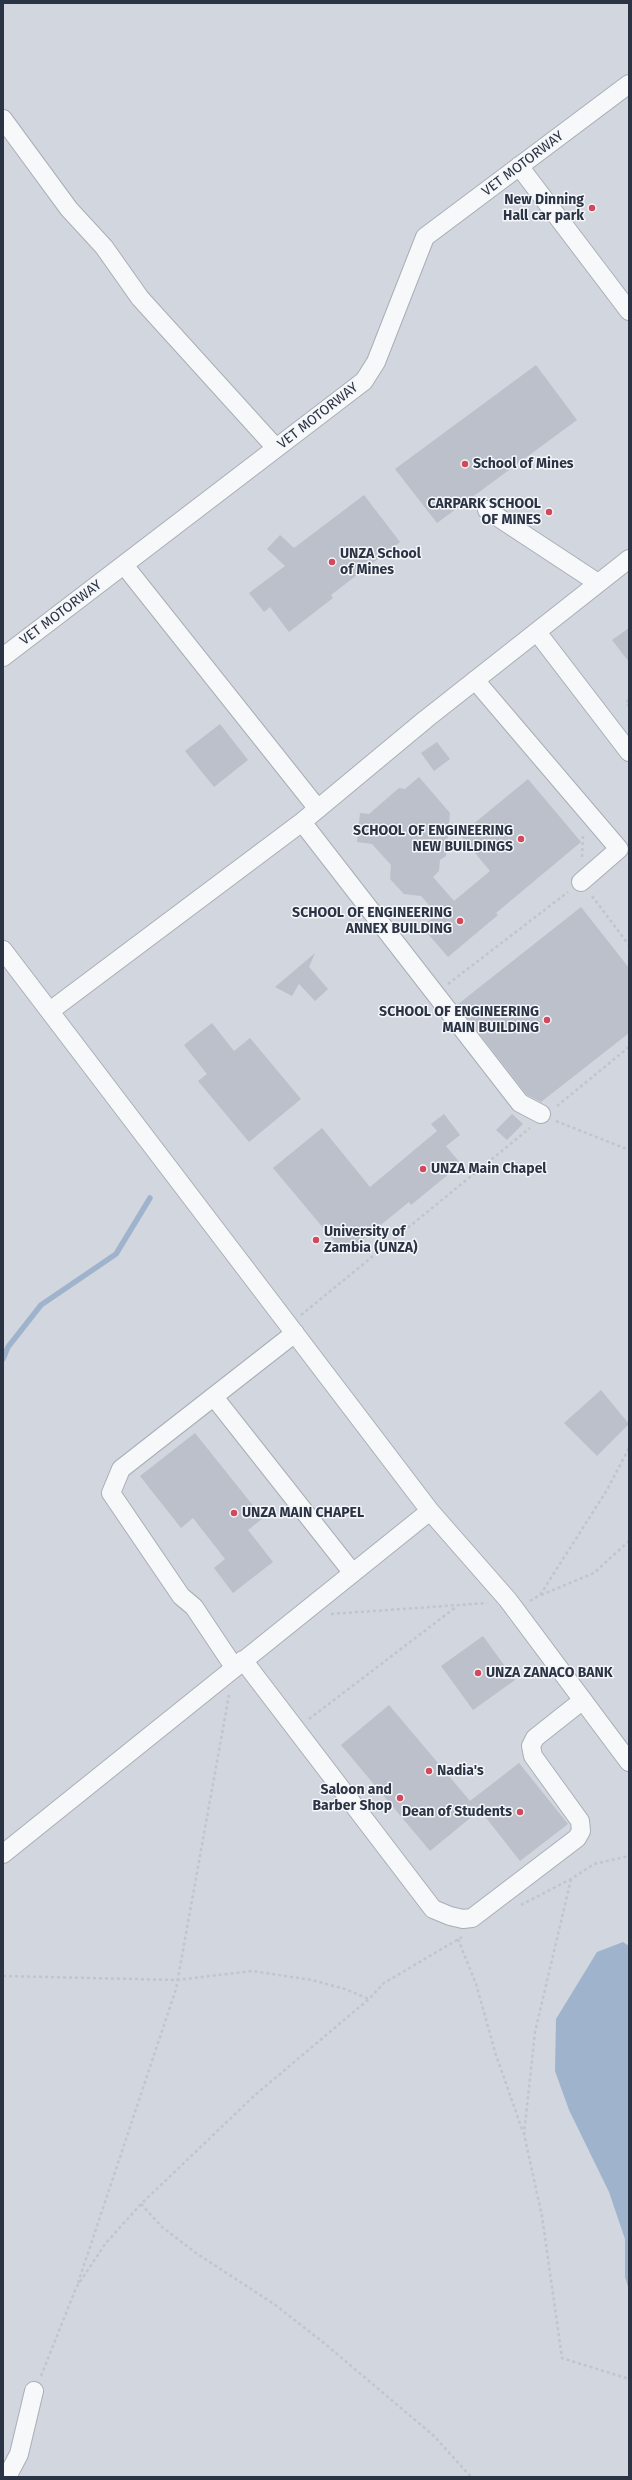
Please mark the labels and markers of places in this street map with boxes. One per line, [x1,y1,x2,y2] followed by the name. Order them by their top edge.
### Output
[503,192,584,224] place label: New Dinning Hall car park
[587,203,597,213] marker: New Dinning Hall car park
[473,456,574,472] place label: School of Mines
[460,459,470,469] marker: School of Mines
[428,496,541,528] place label: CARPARK SCHOOL OF MINES
[544,507,554,517] marker: CARPARK SCHOOL OF MINES
[340,546,421,578] place label: UNZA School of Mines
[327,557,337,567] marker: UNZA School of Mines
[353,823,513,856] place label: SCHOOL OF ENGINEERING NEW BUILDINGS
[516,834,526,844] marker: SCHOOL OF ENGINEERING NEW BUILDINGS
[292,905,452,938] place label: SCHOOL OF ENGINEERING ANNEX BUILDING
[455,916,465,926] marker: SCHOOL OF ENGINEERING ANNEX BUILDING
[379,1004,539,1036] place label: SCHOOL OF ENGINEERING MAIN BUILDING
[542,1015,552,1025] marker: SCHOOL OF ENGINEERING MAIN BUILDING
[431,1161,547,1177] place label: UNZA Main Chapel
[418,1164,428,1174] marker: UNZA Main Chapel
[324,1224,418,1256] place label: University of Zambia (UNZA)
[311,1235,321,1245] marker: University of Zambia (UNZA)
[242,1505,364,1521] place label: UNZA MAIN CHAPEL
[229,1508,239,1518] marker: UNZA MAIN CHAPEL
[486,1665,613,1681] place label: UNZA ZANACO BANK
[473,1668,483,1678] marker: UNZA ZANACO BANK
[437,1763,484,1779] place label: Nadia's
[424,1766,434,1776] marker: Nadia's
[312,1782,392,1814] place label: Saloon and Barber Shop
[395,1793,405,1803] marker: Saloon and Barber Shop
[402,1804,512,1820] place label: Dean of Students
[515,1807,525,1817] marker: Dean of Students

